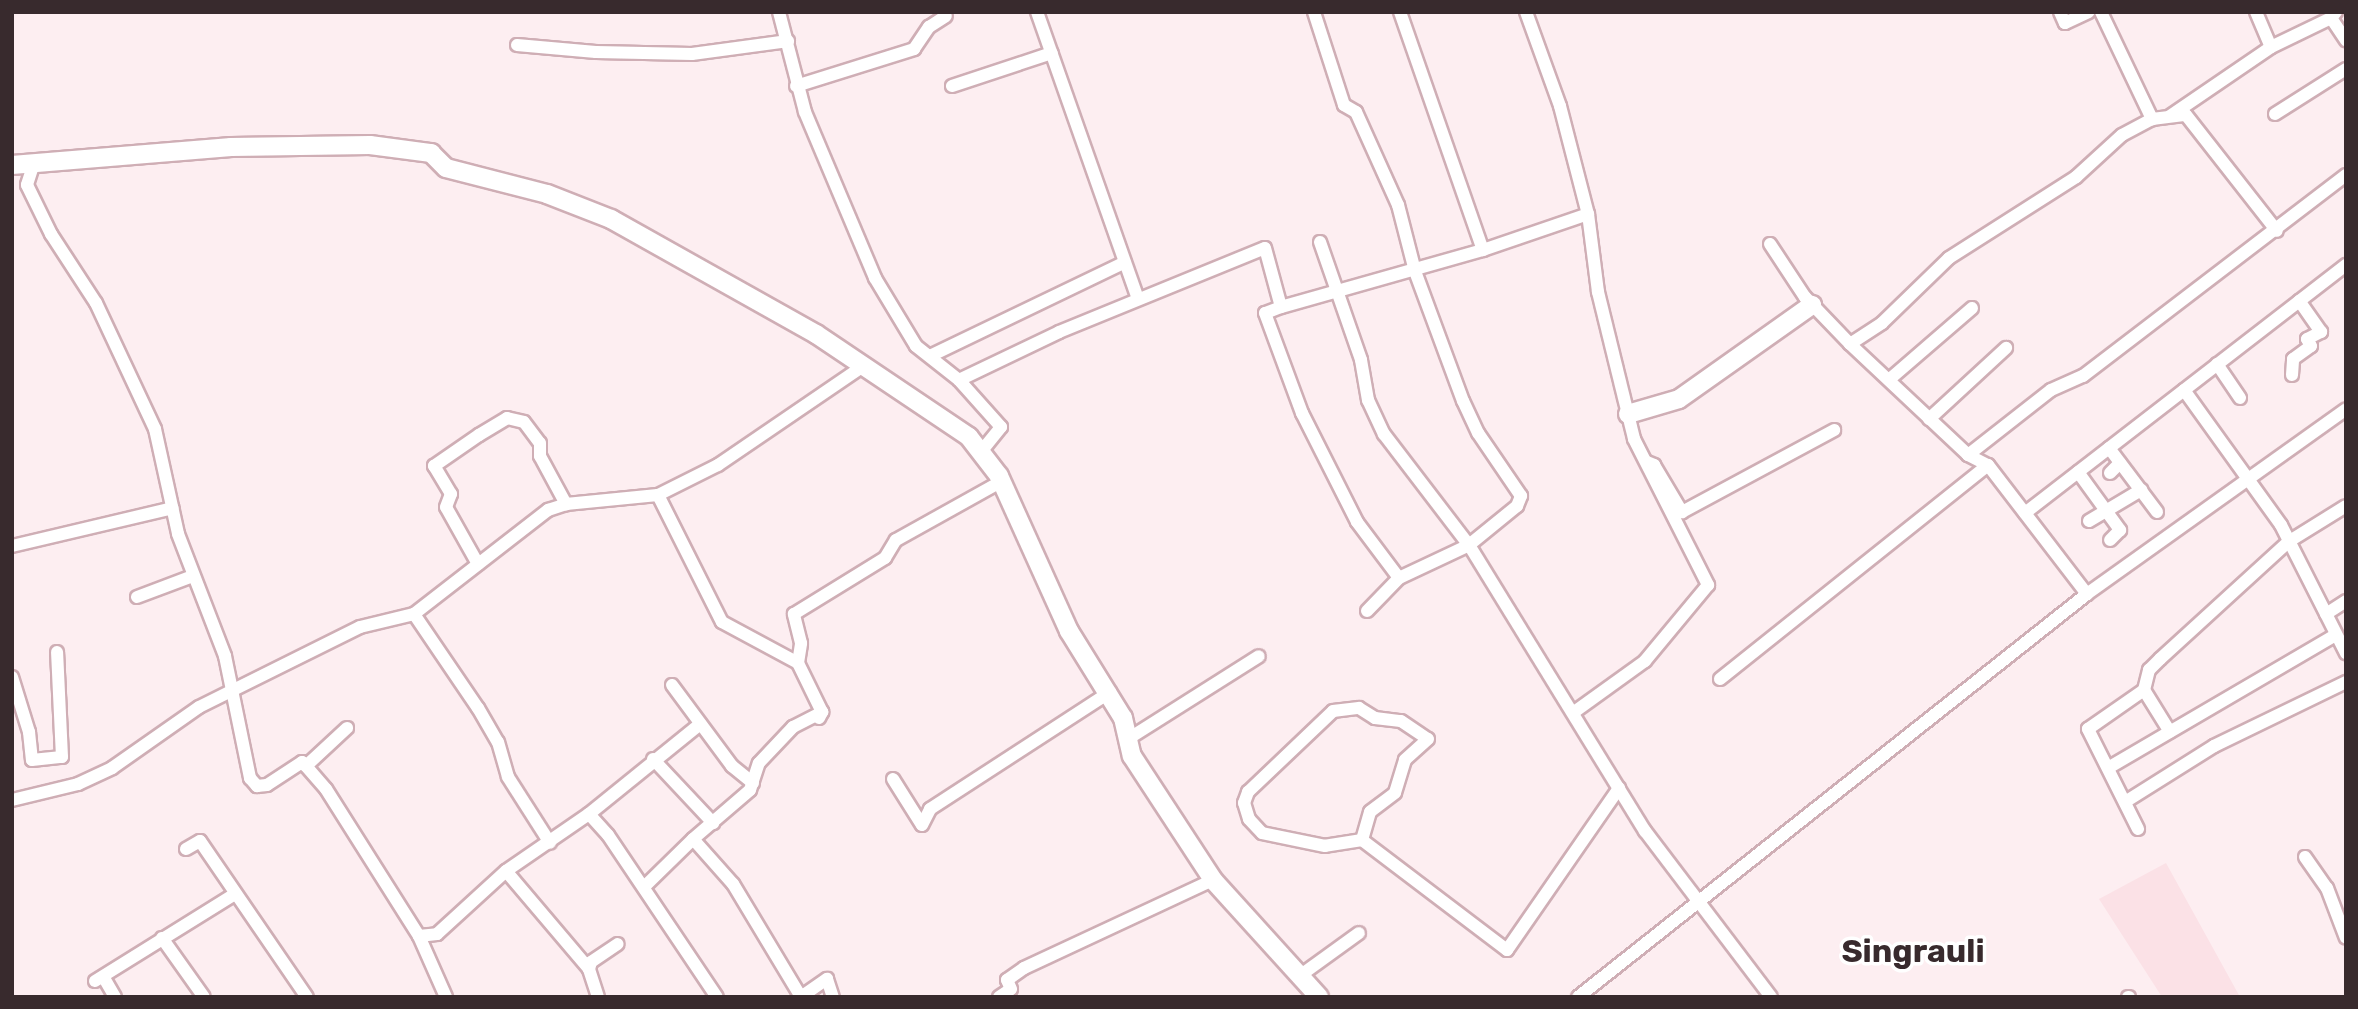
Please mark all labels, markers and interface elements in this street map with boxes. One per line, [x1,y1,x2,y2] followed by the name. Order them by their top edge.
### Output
[1841,932,1985,970] district label: Singrauli

